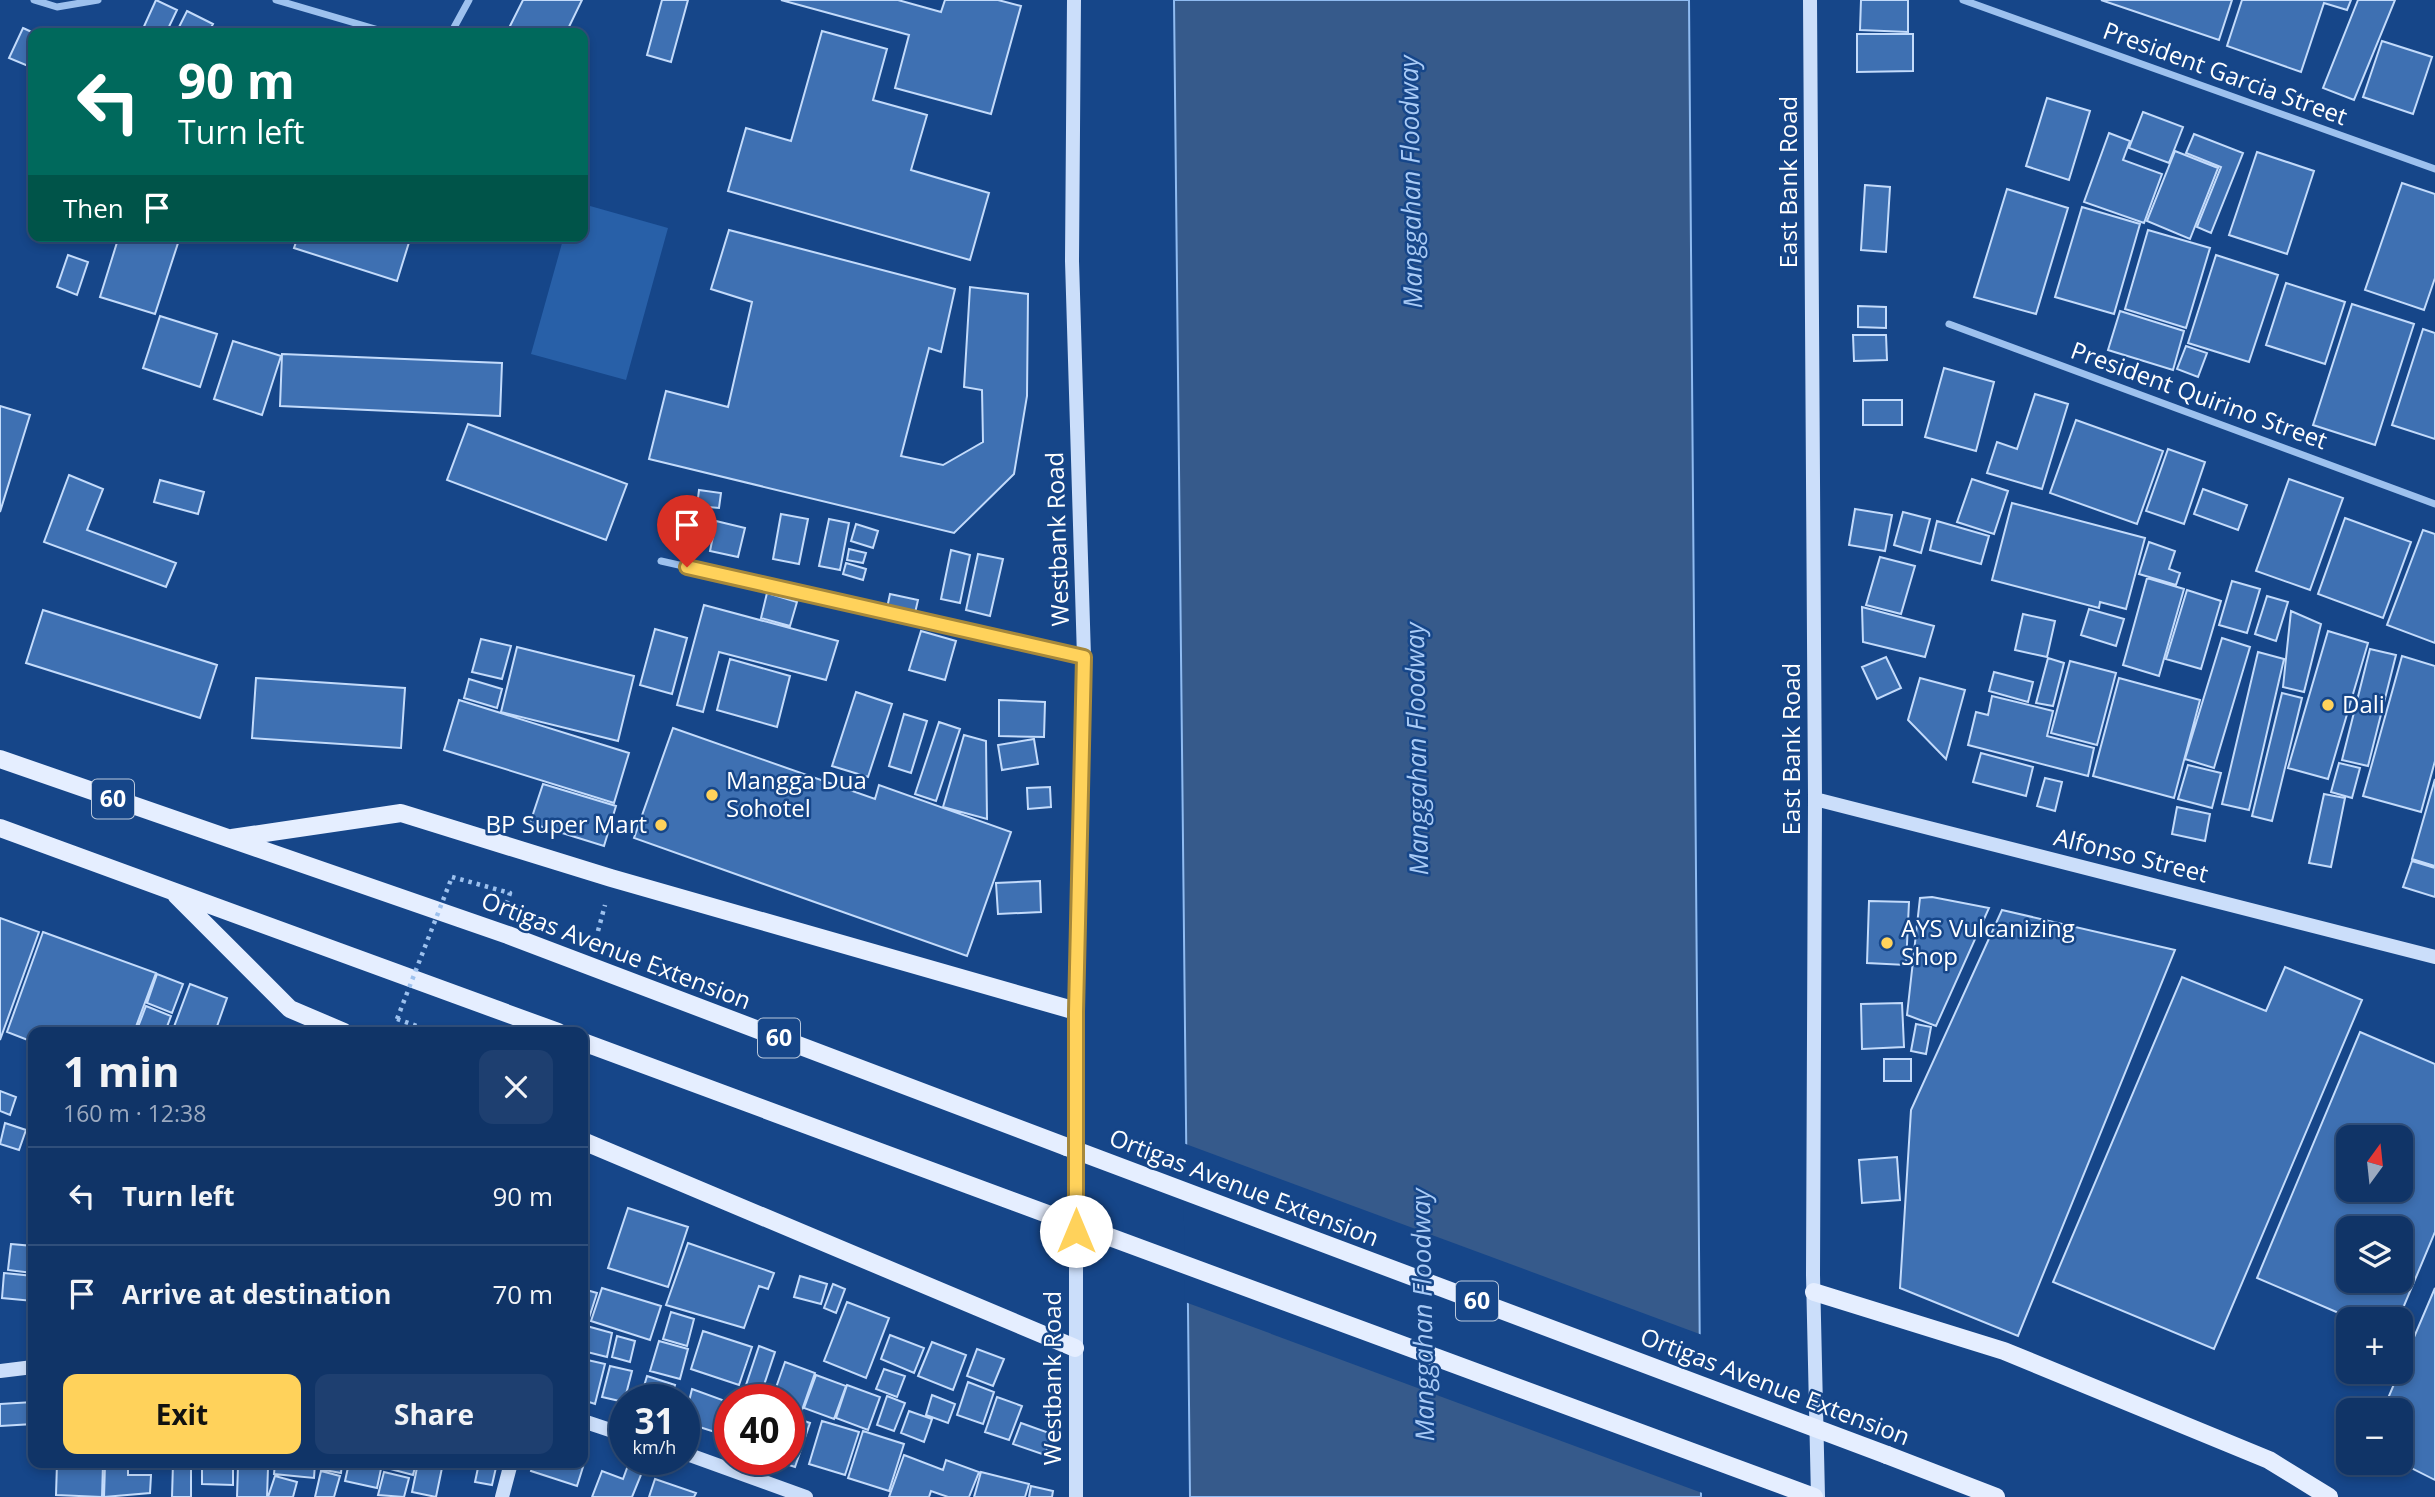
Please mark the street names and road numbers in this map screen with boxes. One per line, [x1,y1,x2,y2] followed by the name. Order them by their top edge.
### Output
[2099,13,2352,132] street label: President Garcia Street
[1771,96,1804,268] street label: East Bank Road
[2067,333,2332,456] street label: President Quirino Street
[1037,451,1076,627] street label: Westbank Road
[1774,663,1807,835] street label: East Bank Road
[92,779,134,818] road number: 60
[2051,819,2212,890] street label: Alfonso Street
[477,883,756,1016] street label: Ortigas Avenue Extension
[758,1018,800,1058] road number: 60
[1105,1120,1384,1253] street label: Ortigas Avenue Extension
[1456,1282,1498,1320] road number: 60
[1035,1291,1068,1465] street label: Westbank Road
[1636,1319,1915,1452] street label: Ortigas Avenue Extension

